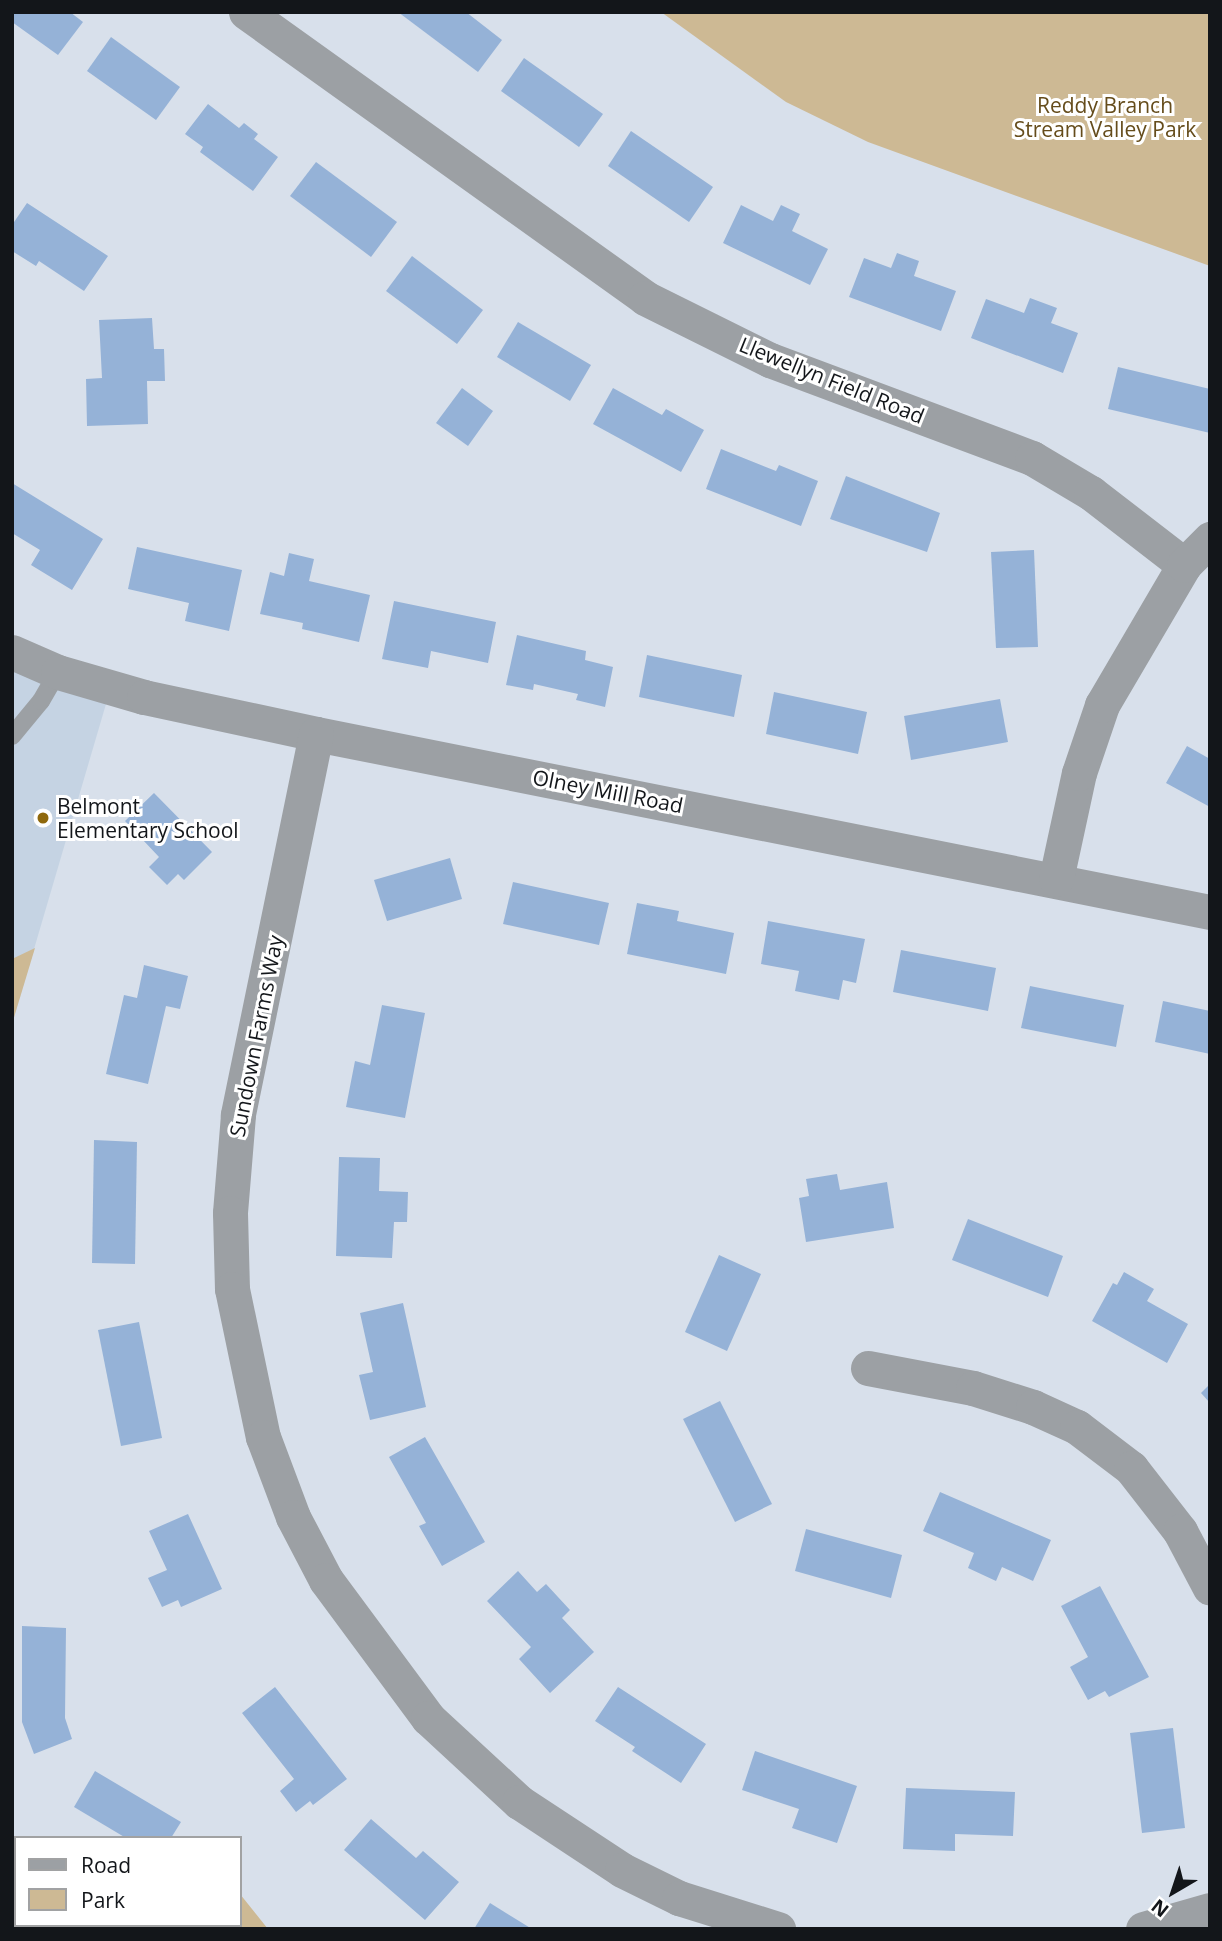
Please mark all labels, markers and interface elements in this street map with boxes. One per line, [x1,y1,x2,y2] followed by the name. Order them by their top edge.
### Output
[1014,92,1196,142] park label: Reddy Branch Stream Valley Park
[736,331,928,429] street label: Llewellyn Field Road
[531,764,685,818] street label: Olney Mill Road
[57,793,239,843] place label: Belmont Elementary School
[35,810,51,826] marker: Belmont Elementary School
[224,933,288,1139] street label: Sundown Farms Way
[14,1836,242,1927] legend
[81,1851,131,1879] text: Road
[1138,1857,1208,1927] north arrow
[81,1886,125,1914] text: Park
[1146,1893,1174,1923] text: N

